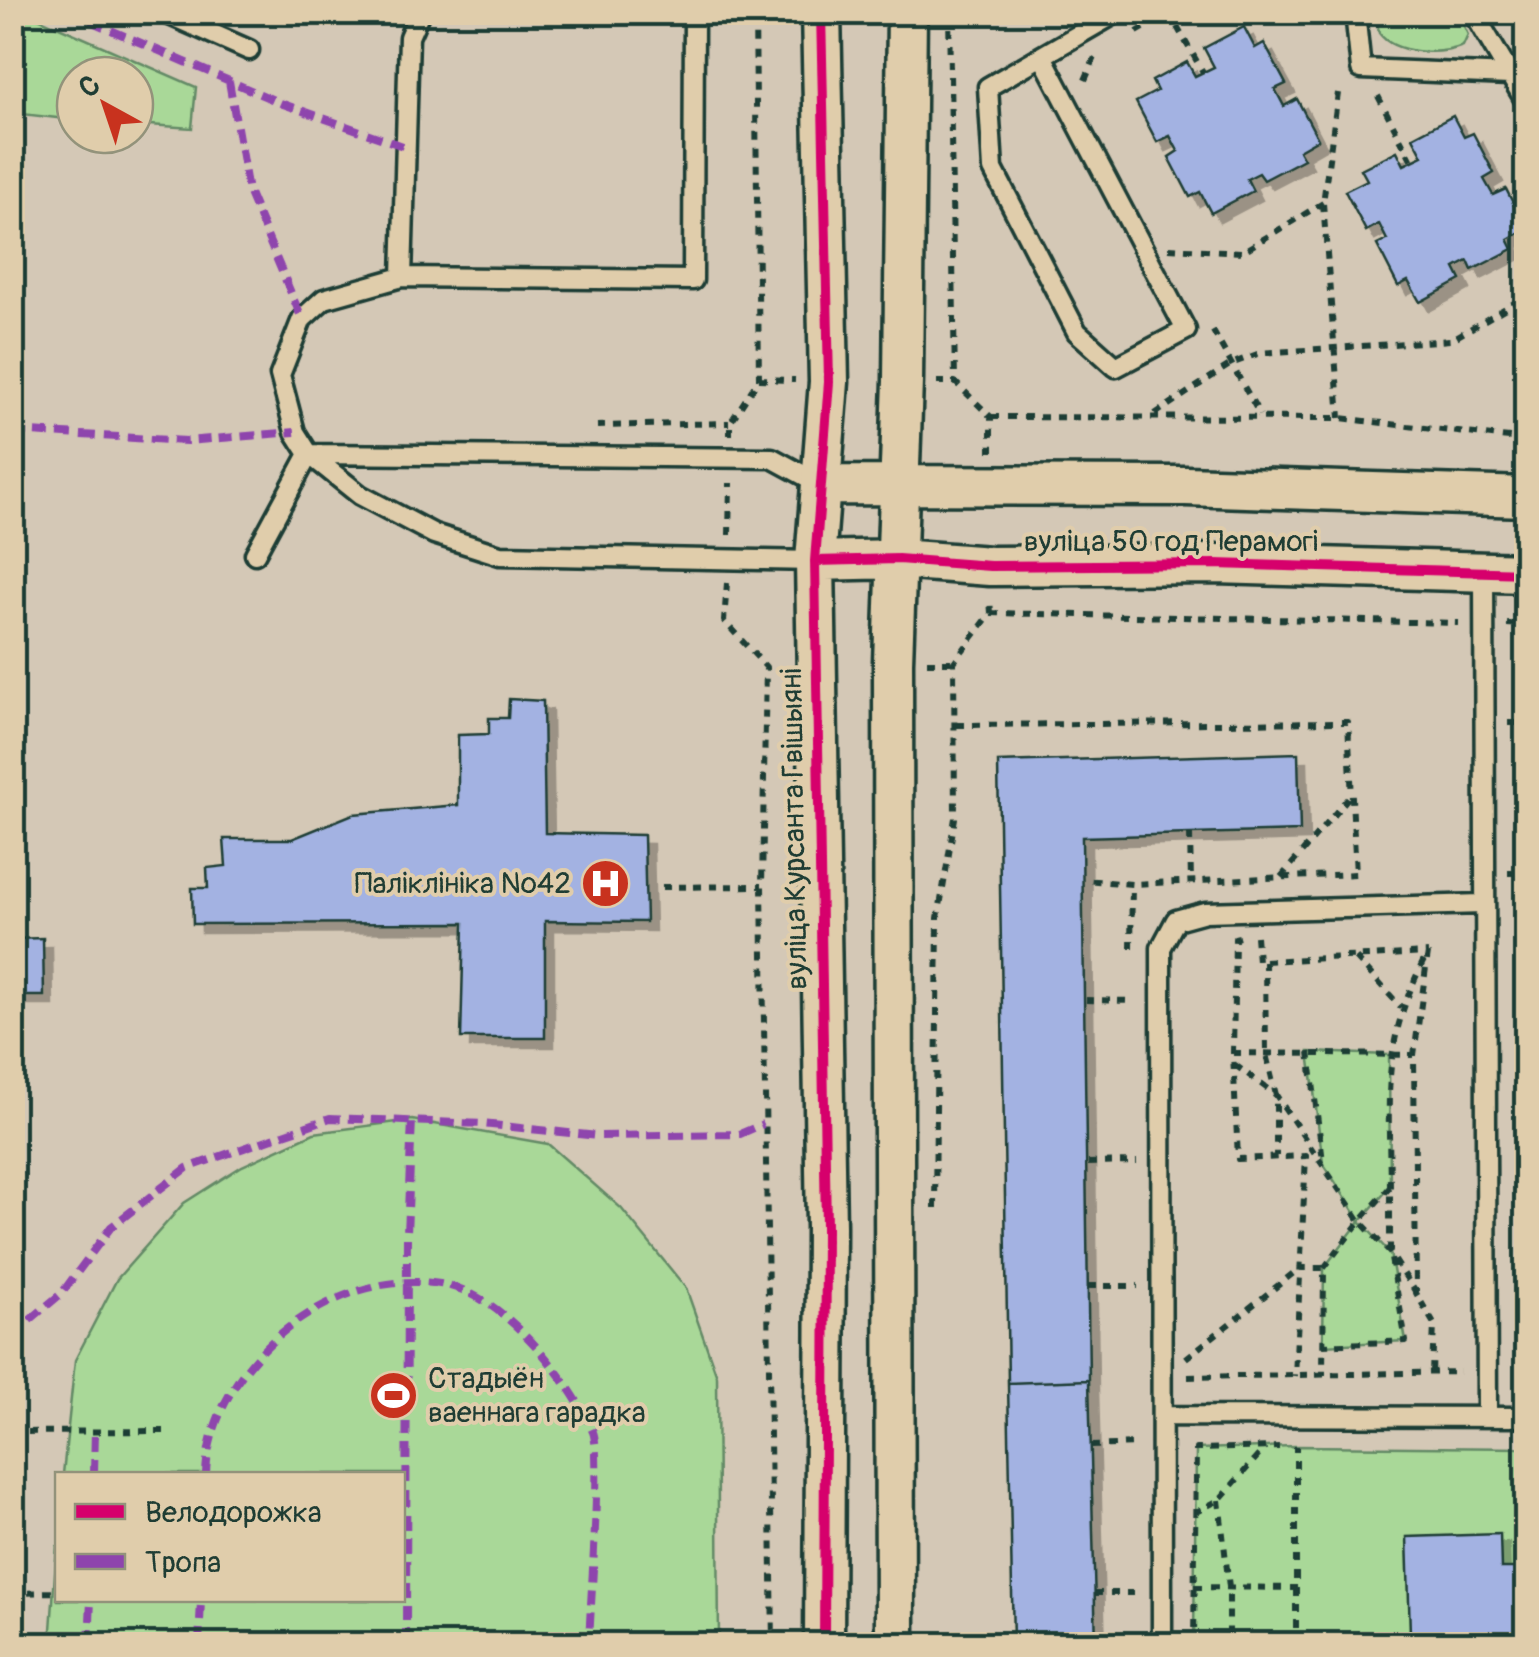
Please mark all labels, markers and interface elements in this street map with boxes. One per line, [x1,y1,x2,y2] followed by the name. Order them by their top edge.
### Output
[55,55,155,155] north arrow
[72,68,108,106] text: С
[1024,523,1318,560] street label: вуліца 50 год Перамогі
[773,668,816,990] street label: вуліца Курсанта Гвішыяні
[580,857,632,909] hospital icon: Паліклініка №42
[355,865,571,902] place label: Паліклініка №42
[428,1360,646,1431] place label: Стадыён ваеннага гарадка
[367,1369,419,1421] sports icon: Стадыён ваеннага гарадка
[55,1472,405,1602] legend
[145,1494,322,1531] text: Велодорожка
[145,1544,221,1581] text: Тропа

